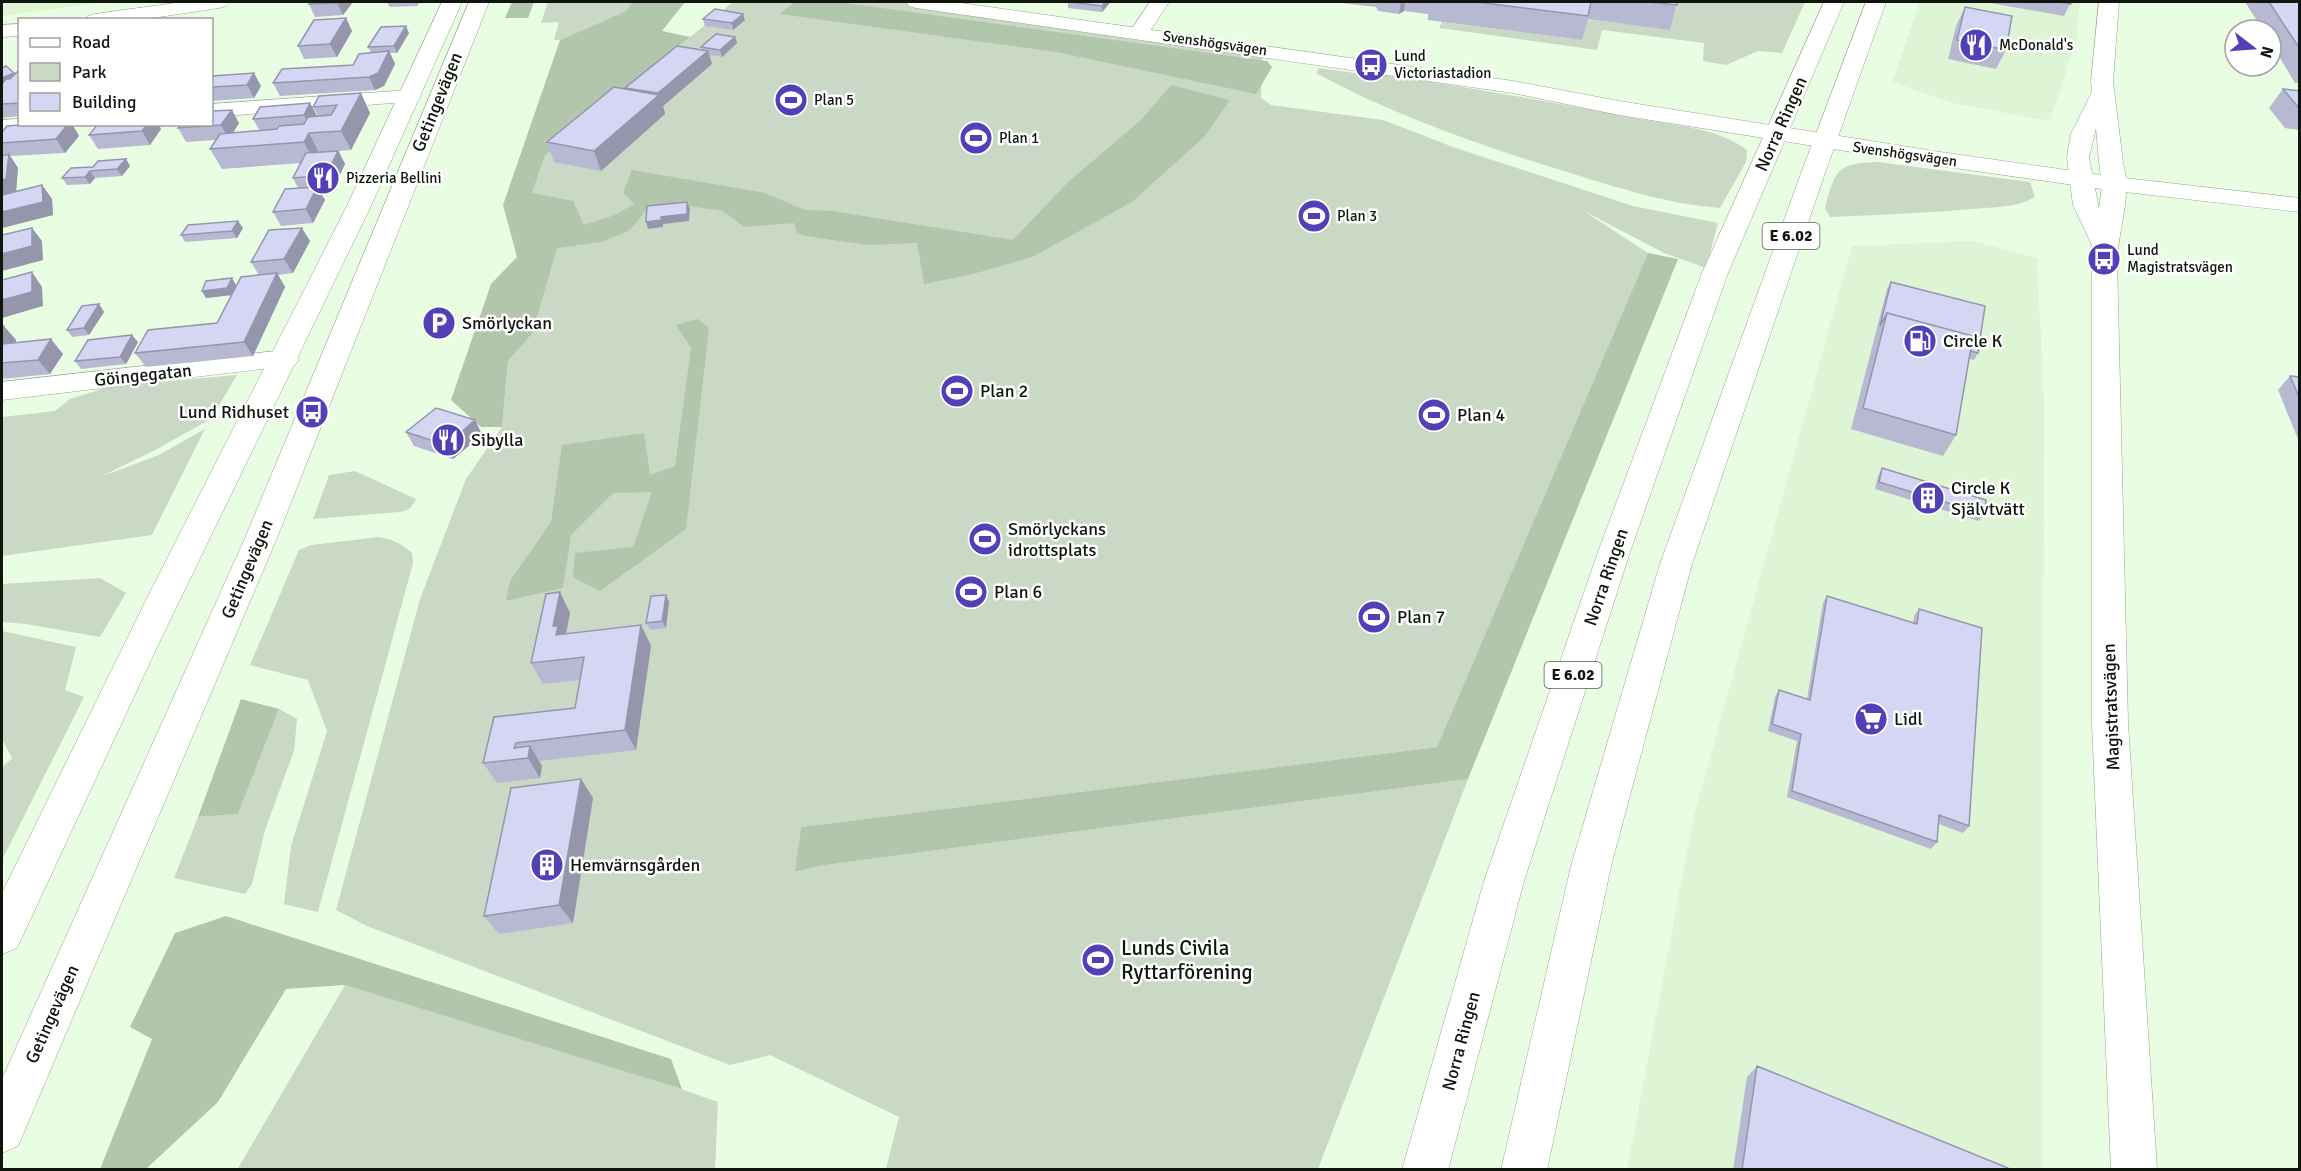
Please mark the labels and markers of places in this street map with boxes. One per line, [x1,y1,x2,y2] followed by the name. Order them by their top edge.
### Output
[1958,27,1994,63] restaurant icon: McDonald's
[1999,36,2074,54] place label: McDonald's
[1353,47,1389,83] bus stop icon: Lund Victoriastadion
[1394,47,1491,82] place label: Lund Victoriastadion
[773,82,809,118] sports icon: Plan 5
[814,91,854,109] place label: Plan 5
[958,120,994,156] sports icon: Plan 1
[999,129,1039,147] place label: Plan 1
[305,160,341,196] restaurant icon: Pizzeria Bellini
[346,169,441,187] place label: Pizzeria Bellini
[1296,198,1332,234] sports icon: Plan 3
[1337,207,1377,225] place label: Plan 3
[2086,241,2122,277] bus stop icon: Lund Magistratsvägen
[2127,241,2233,276] place label: Lund Magistratsvägen
[421,305,457,341] parking icon: Smörlyckan
[462,312,552,334] place label: Smörlyckan
[1902,323,1938,359] fuel station icon: Circle K
[1943,330,2003,352] place label: Circle K
[939,373,975,409] sports icon: Plan 2
[980,380,1028,402] place label: Plan 2
[294,394,330,430] bus stop icon: Lund Ridhuset
[1416,397,1452,433] sports icon: Plan 4
[179,401,289,423] place label: Lund Ridhuset
[1457,404,1505,426] place label: Plan 4
[430,422,466,458] restaurant icon: Sibylla
[471,429,523,451] place label: Sibylla
[1951,477,2025,520] place label: Circle K Självtvätt
[1910,480,1946,516] building icon: Circle K Självtvätt
[1008,518,1106,561] place label: Smörlyckans idrottsplats
[967,521,1003,557] sports icon: Smörlyckans idrottsplats
[953,574,989,610] sports icon: Plan 6
[994,581,1042,603] place label: Plan 6
[1356,599,1392,635] sports icon: Plan 7
[1397,606,1445,628] place label: Plan 7
[1853,701,1889,737] supermarket icon: Lidl
[1894,708,1923,730] place label: Lidl
[529,847,565,883] building icon: Hemvärnsgården
[570,854,700,876] place label: Hemvärnsgården
[1121,935,1253,985] place label: Lunds Civila Ryttarförening
[1080,942,1116,978] sports icon: Lunds Civila Ryttarförening

